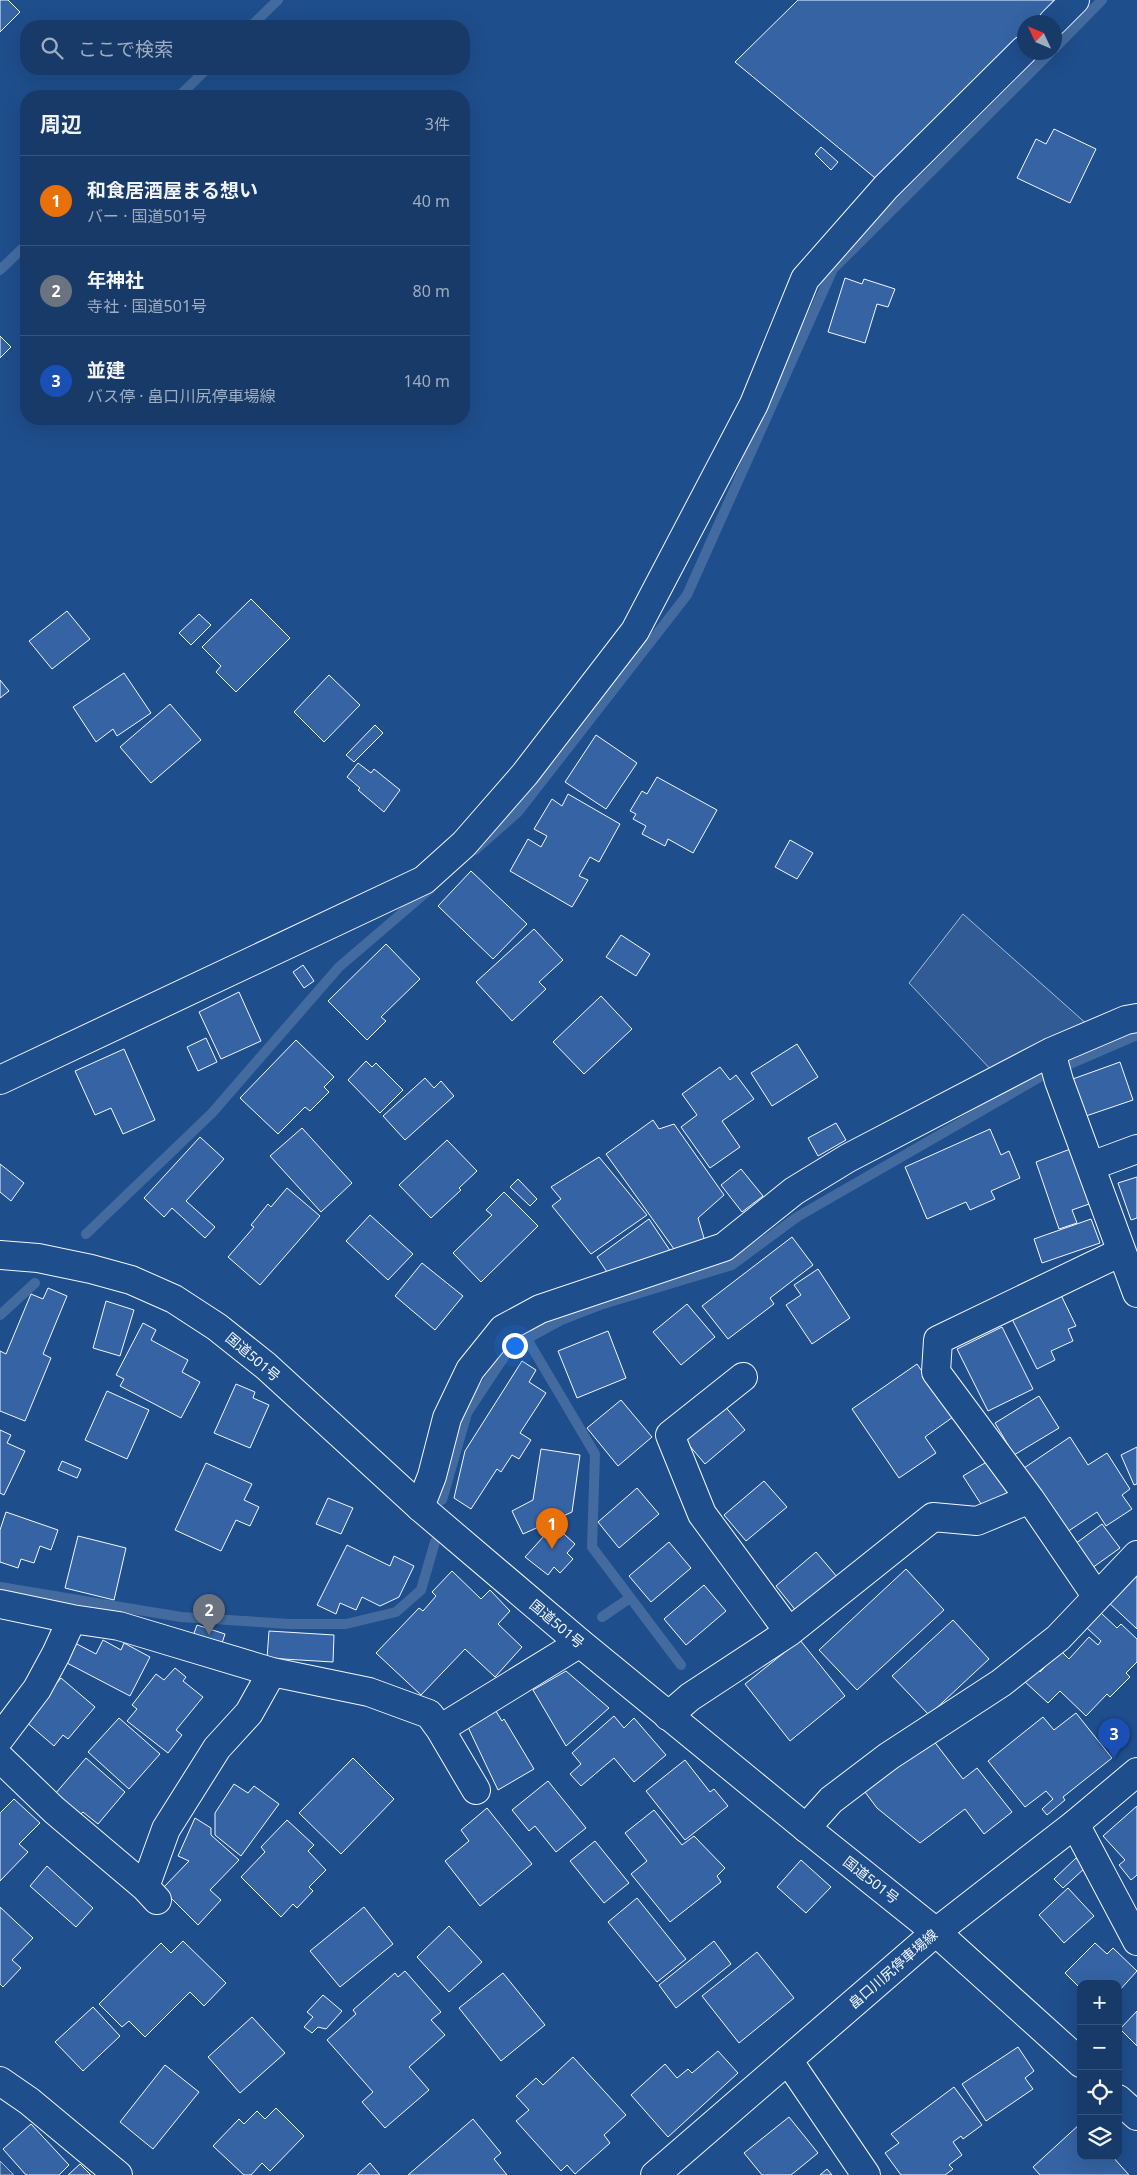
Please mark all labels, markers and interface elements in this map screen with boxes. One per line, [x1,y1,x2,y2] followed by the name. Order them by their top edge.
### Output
[1017,15,1062,60] north arrow
[20,20,470,75] search box
[38,34,66,62] icon: search
[78,36,173,62] text: ここで検索
[40,110,82,138] text: 周辺
[425,113,450,135] text: 3件
[87,177,258,203] text: 和食居酒屋まる想い
[51,190,61,212] text: 1
[413,190,450,212] text: 40 m
[87,205,207,227] text: バー · 国道501号
[87,267,144,293] text: 年神社
[51,280,61,302] text: 2
[413,280,450,302] text: 80 m
[87,295,207,317] text: 寺社 · 国道501号
[87,357,125,383] text: 並建
[51,370,61,392] text: 3
[403,370,450,392] text: 140 m
[87,385,276,407] text: バス停 · 畠口川尻停車場線
[222,1328,285,1385] street label: 国道501号
[502,1333,528,1359] your location
[536,1508,568,1549] pin: 1
[193,1594,225,1635] pin: 2
[526,1595,589,1652] street label: 国道501号
[1098,1718,1130,1759] pin: 3
[839,1852,903,1907] street label: 国道501号
[844,1925,941,2013] street label: 畠口川尻停車場線
[1077,1980,1122,2160] map controls
[1077,1980,1122,2025] button: +
[1077,2025,1122,2070] button: −
[1077,2070,1122,2115] button: locate
[1077,2115,1122,2160] button: layers

